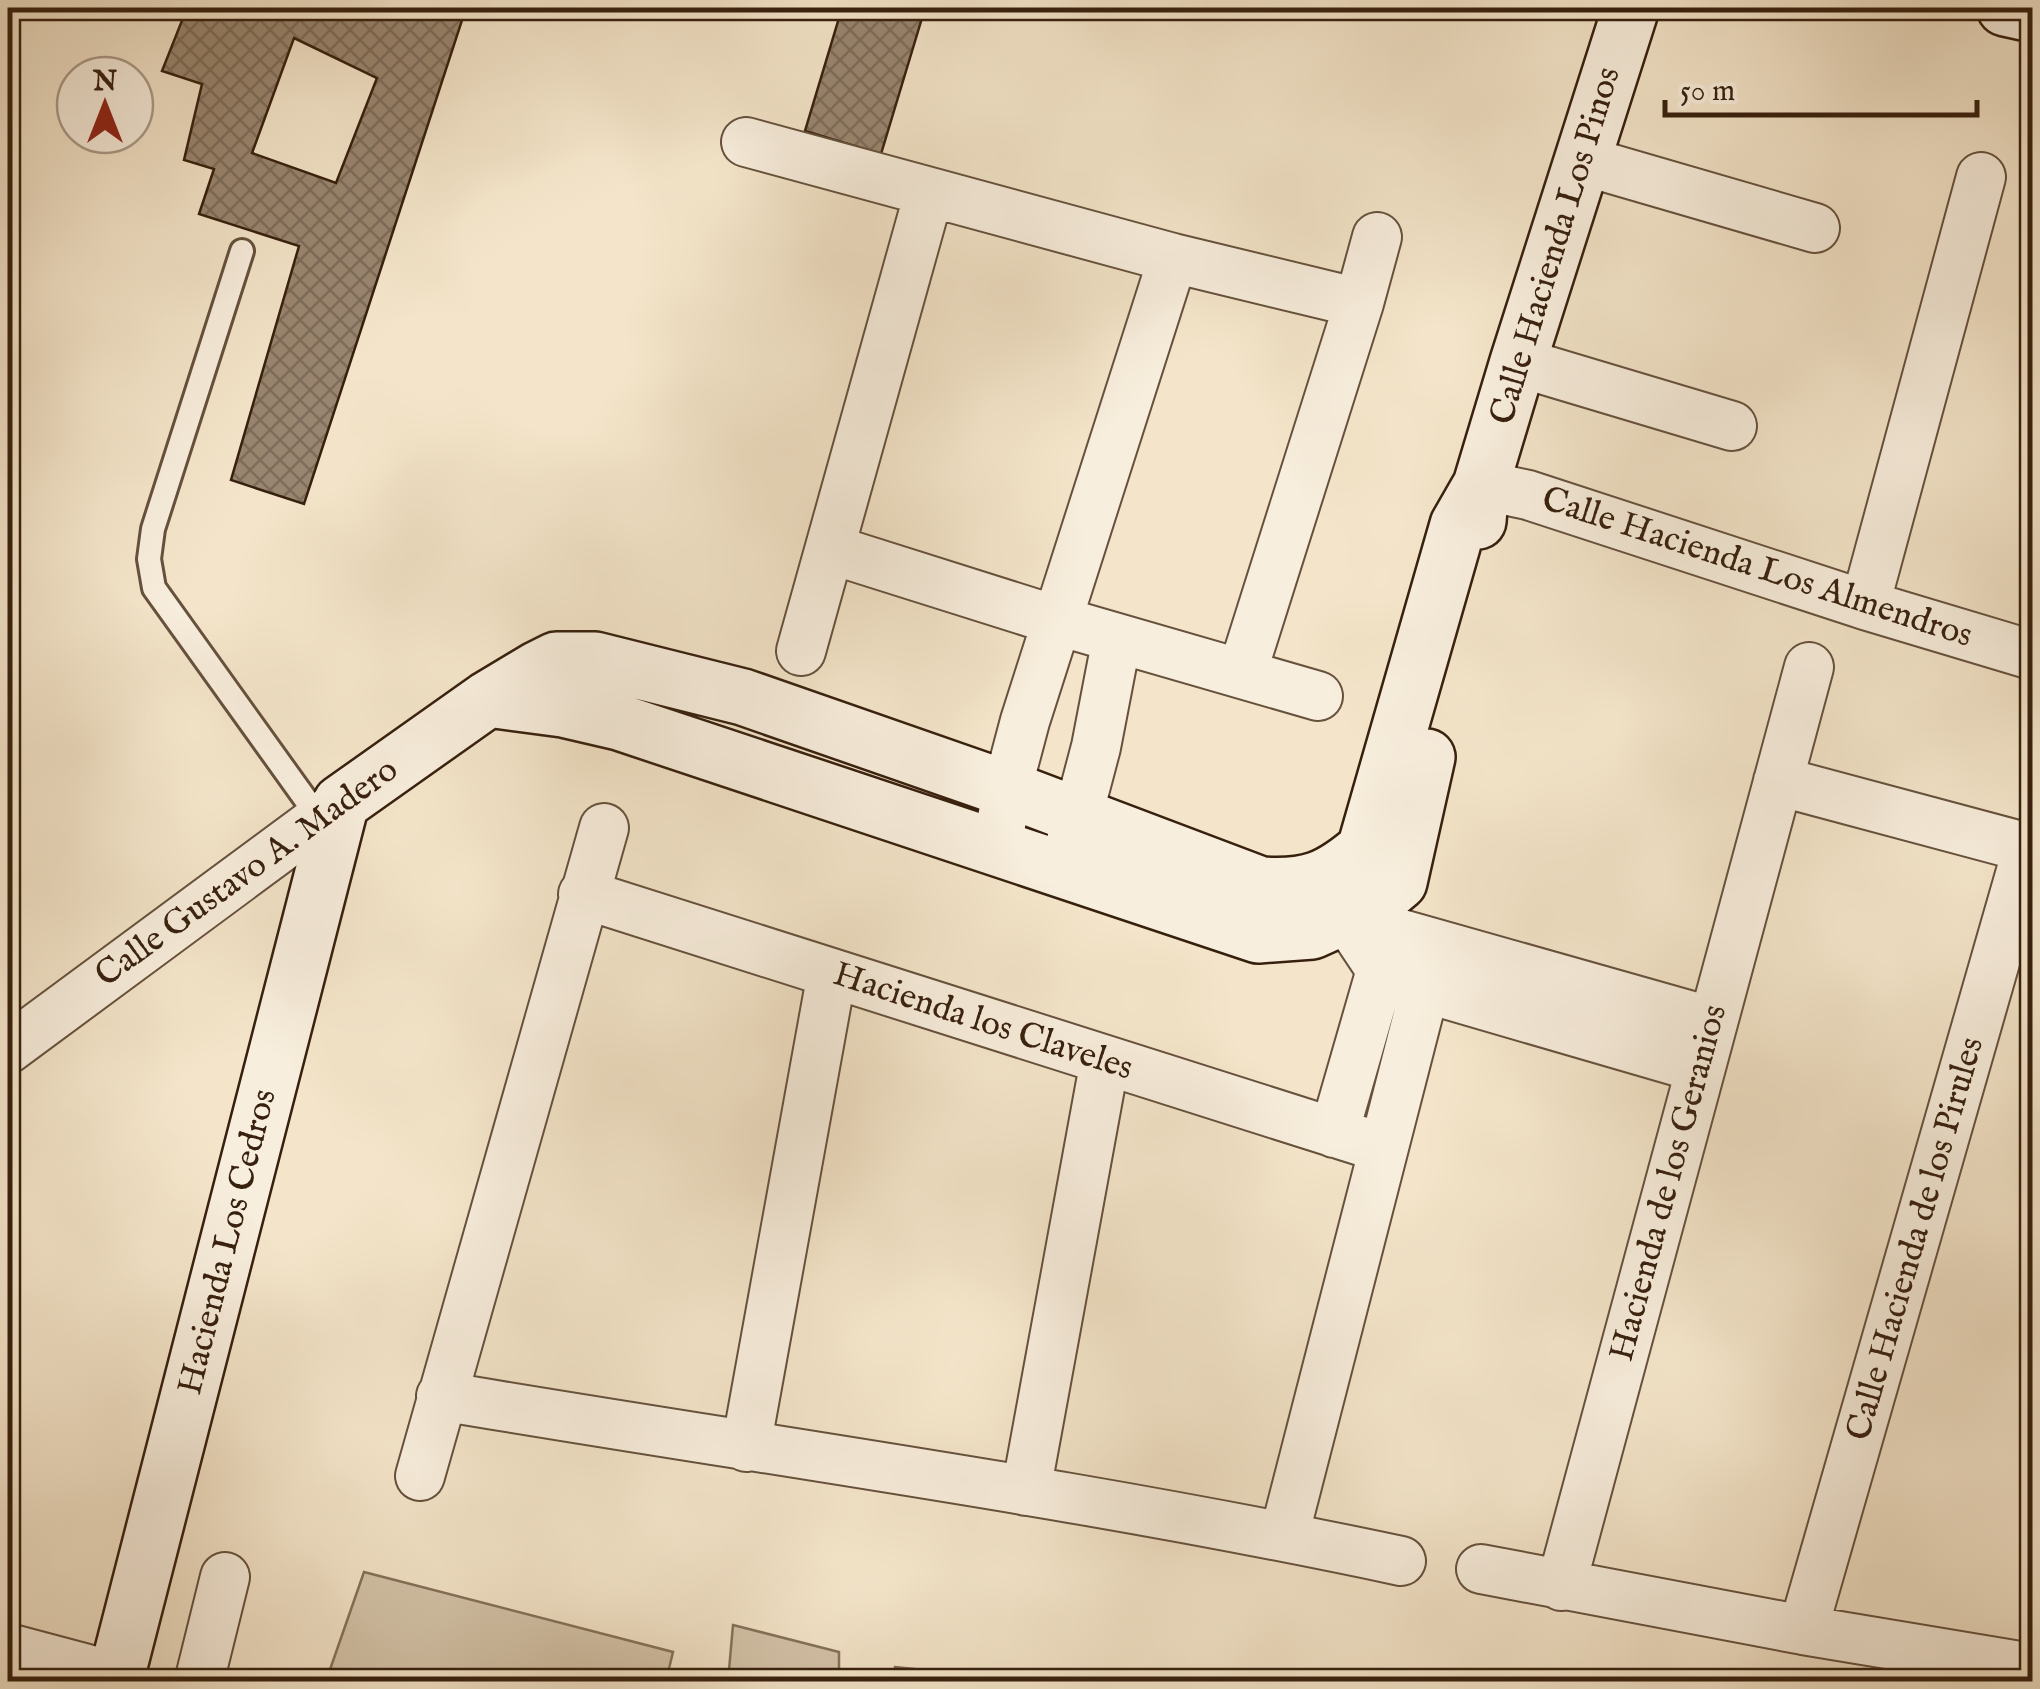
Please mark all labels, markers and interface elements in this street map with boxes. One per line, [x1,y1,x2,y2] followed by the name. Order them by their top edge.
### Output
[55,55,155,155] north arrow
[1665,55,1978,117] scale bar
[1480,62,1632,430] street label: Calle Hacienda Los Pinos
[92,65,117,100] text: N
[1680,73,1735,111] text: 50 m
[1536,477,1978,659] street label: Calle Hacienda Los Almendros
[87,748,407,998] street label: Calle Gustavo A. Madero
[828,952,1138,1092] street label: Hacienda los Claveles
[1600,1000,1738,1366] street label: Hacienda de los Geranios
[1837,1032,1995,1446] street label: Calle Hacienda de los Pirules
[168,1085,288,1399] street label: Hacienda Los Cedros

